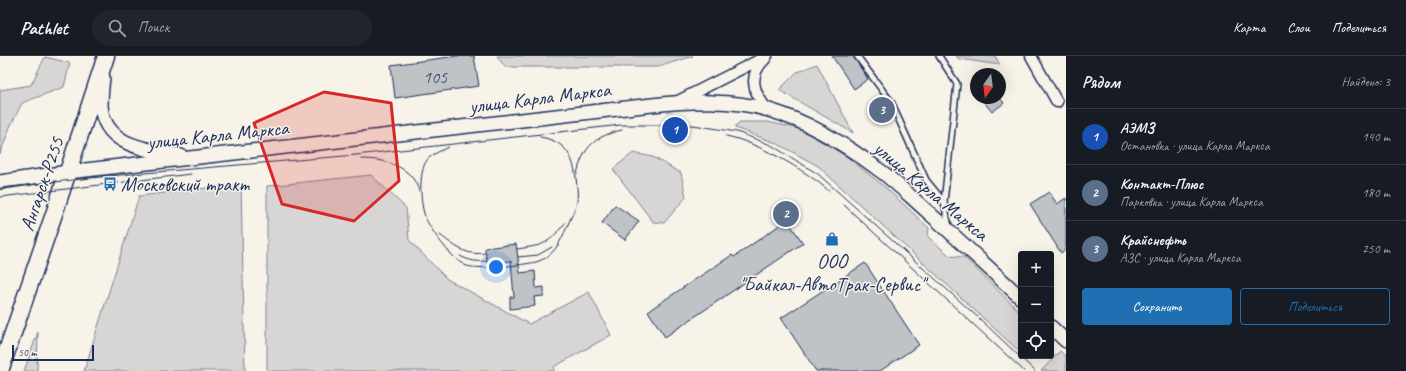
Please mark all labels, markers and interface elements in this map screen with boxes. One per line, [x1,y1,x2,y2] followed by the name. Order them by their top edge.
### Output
[92,10,372,46] search box
[20,16,68,40] text: Pathlet
[106,17,128,39] icon: search
[138,18,169,37] text: Поиск
[1233,19,1265,36] text: Карта
[1287,19,1310,36] text: Слои
[1332,19,1386,36] text: Поделиться
[423,66,448,88] house number: 105
[970,68,1006,104] north arrow
[1082,72,1120,93] text: Рядом
[1342,74,1390,90] text: Найдено: 3
[467,77,613,119] street label: улица Карла Маркса
[869,95,895,125] pin: 3
[145,115,291,155] street label: улица Карла Маркса
[662,115,688,145] pin: 1
[1120,119,1154,138] text: АЭМЗ
[1092,129,1098,145] text: 1
[1362,129,1390,145] text: 140 m
[14,133,70,234] street label: Ангарск-Р255
[868,135,994,247] street label: улица Карла Маркса
[1120,138,1270,154] text: Остановка · улица Карла Маркса
[121,172,250,197] place label: Московский тракт
[1120,175,1203,194] text: Контакт-Плюс
[102,176,118,192] bus stop icon: Московский тракт
[1092,185,1098,201] text: 2
[1362,185,1390,201] text: 180 m
[1120,194,1263,210] text: Парковка · улица Карла Маркса
[773,199,799,229] pin: 2
[824,231,840,247] shop icon: ООО "Байкал-АвтоТрак-Сервис"
[1120,231,1186,250] text: Крайснефть
[1092,241,1098,257] text: 3
[1362,241,1390,257] text: 250 m
[739,249,929,297] place label: ООО "Байкал-АвтоТрак-Сервис"
[1120,250,1241,266] text: АЗС · улица Карла Маркса
[1018,251,1054,359] map controls
[1018,251,1054,287] button: +
[486,257,506,277] your location
[1018,287,1054,323] button: −
[1082,288,1232,325] button: Сохранить
[1240,288,1390,325] button: Поделиться
[1018,323,1054,359] button: locate
[12,343,94,362] scale bar
[18,345,37,359] text: 50 m

